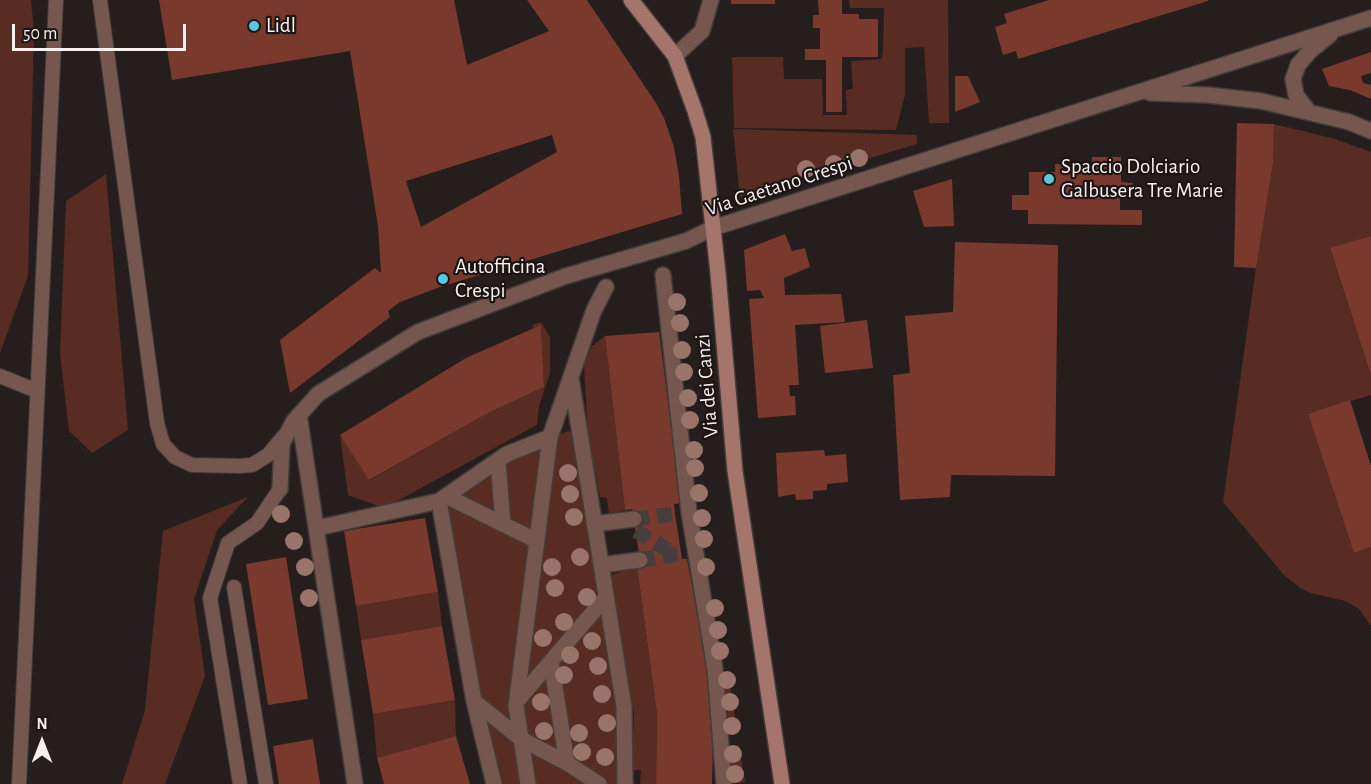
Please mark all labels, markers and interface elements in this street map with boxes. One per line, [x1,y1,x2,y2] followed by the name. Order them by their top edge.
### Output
[15,12,189,50] scale bar
[266,13,296,39] place label: Lidl
[247,19,261,33] marker: Lidl
[23,25,57,43] text: 50 m
[702,150,856,222] street label: Via Gaetano Crespi
[1061,154,1223,204] place label: Spaccio Dolciario Galbusera Tre Marie
[1042,172,1056,186] marker: Spaccio Dolciario Galbusera Tre Marie
[455,254,545,304] place label: Autofficina Crespi
[436,272,450,286] marker: Autofficina Crespi
[690,333,724,439] street label: Via dei Canzi
[12,712,72,772] north arrow
[36,716,48,732] text: N

